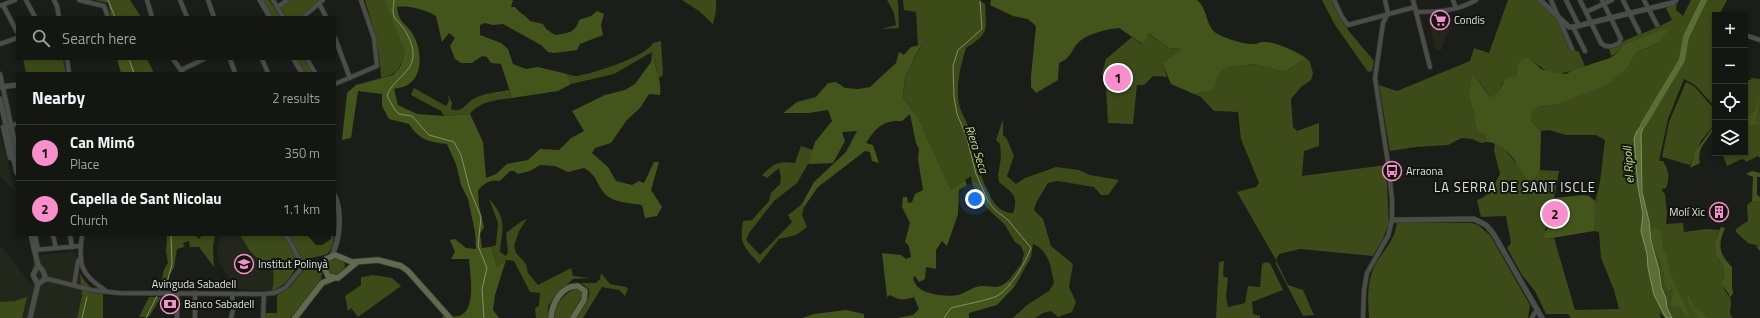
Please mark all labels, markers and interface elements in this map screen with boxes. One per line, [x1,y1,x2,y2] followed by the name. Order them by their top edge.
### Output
[1429,9,1451,31] supermarket icon: Condis
[1454,12,1485,28] place label: Condis
[1712,12,1748,156] map controls
[1712,12,1748,48] button: +
[16,16,336,60] search box
[30,27,52,49] icon: search
[62,27,136,50] text: Search here
[1712,48,1748,84] button: −
[1105,63,1131,93] pin: 1
[1712,84,1748,120] button: locate
[32,85,85,111] text: Nearby
[272,88,320,108] text: 2 results
[1712,120,1748,156] button: layers
[960,123,994,176] water label: Riera Seca
[70,131,135,154] text: Can Mimó
[41,143,49,163] text: 1
[284,143,320,163] text: 350 m
[1617,144,1639,184] water label: el Ripoll
[70,154,99,174] text: Place
[1381,160,1403,182] bus stop icon: Arraona
[1406,163,1443,179] place label: Arraona
[1434,177,1596,197] district label: LA SERRA DE SANT ISCLE
[70,187,222,210] text: Capella de Sant Nicolau
[965,189,985,209] your location
[41,199,49,219] text: 2
[283,199,320,219] text: 1.1 km
[1542,199,1568,229] pin: 2
[1708,201,1730,223] building icon: Molí Xic
[1669,204,1705,220] place label: Molí Xic
[70,210,108,230] text: Church
[233,253,255,275] school or university icon: Institut Polinyà
[258,256,328,272] place label: Institut Polinyà
[152,276,236,292] street label: Avinguda Sabadell
[159,293,181,315] bank icon: Banco Sabadell
[184,296,254,312] place label: Banco Sabadell

